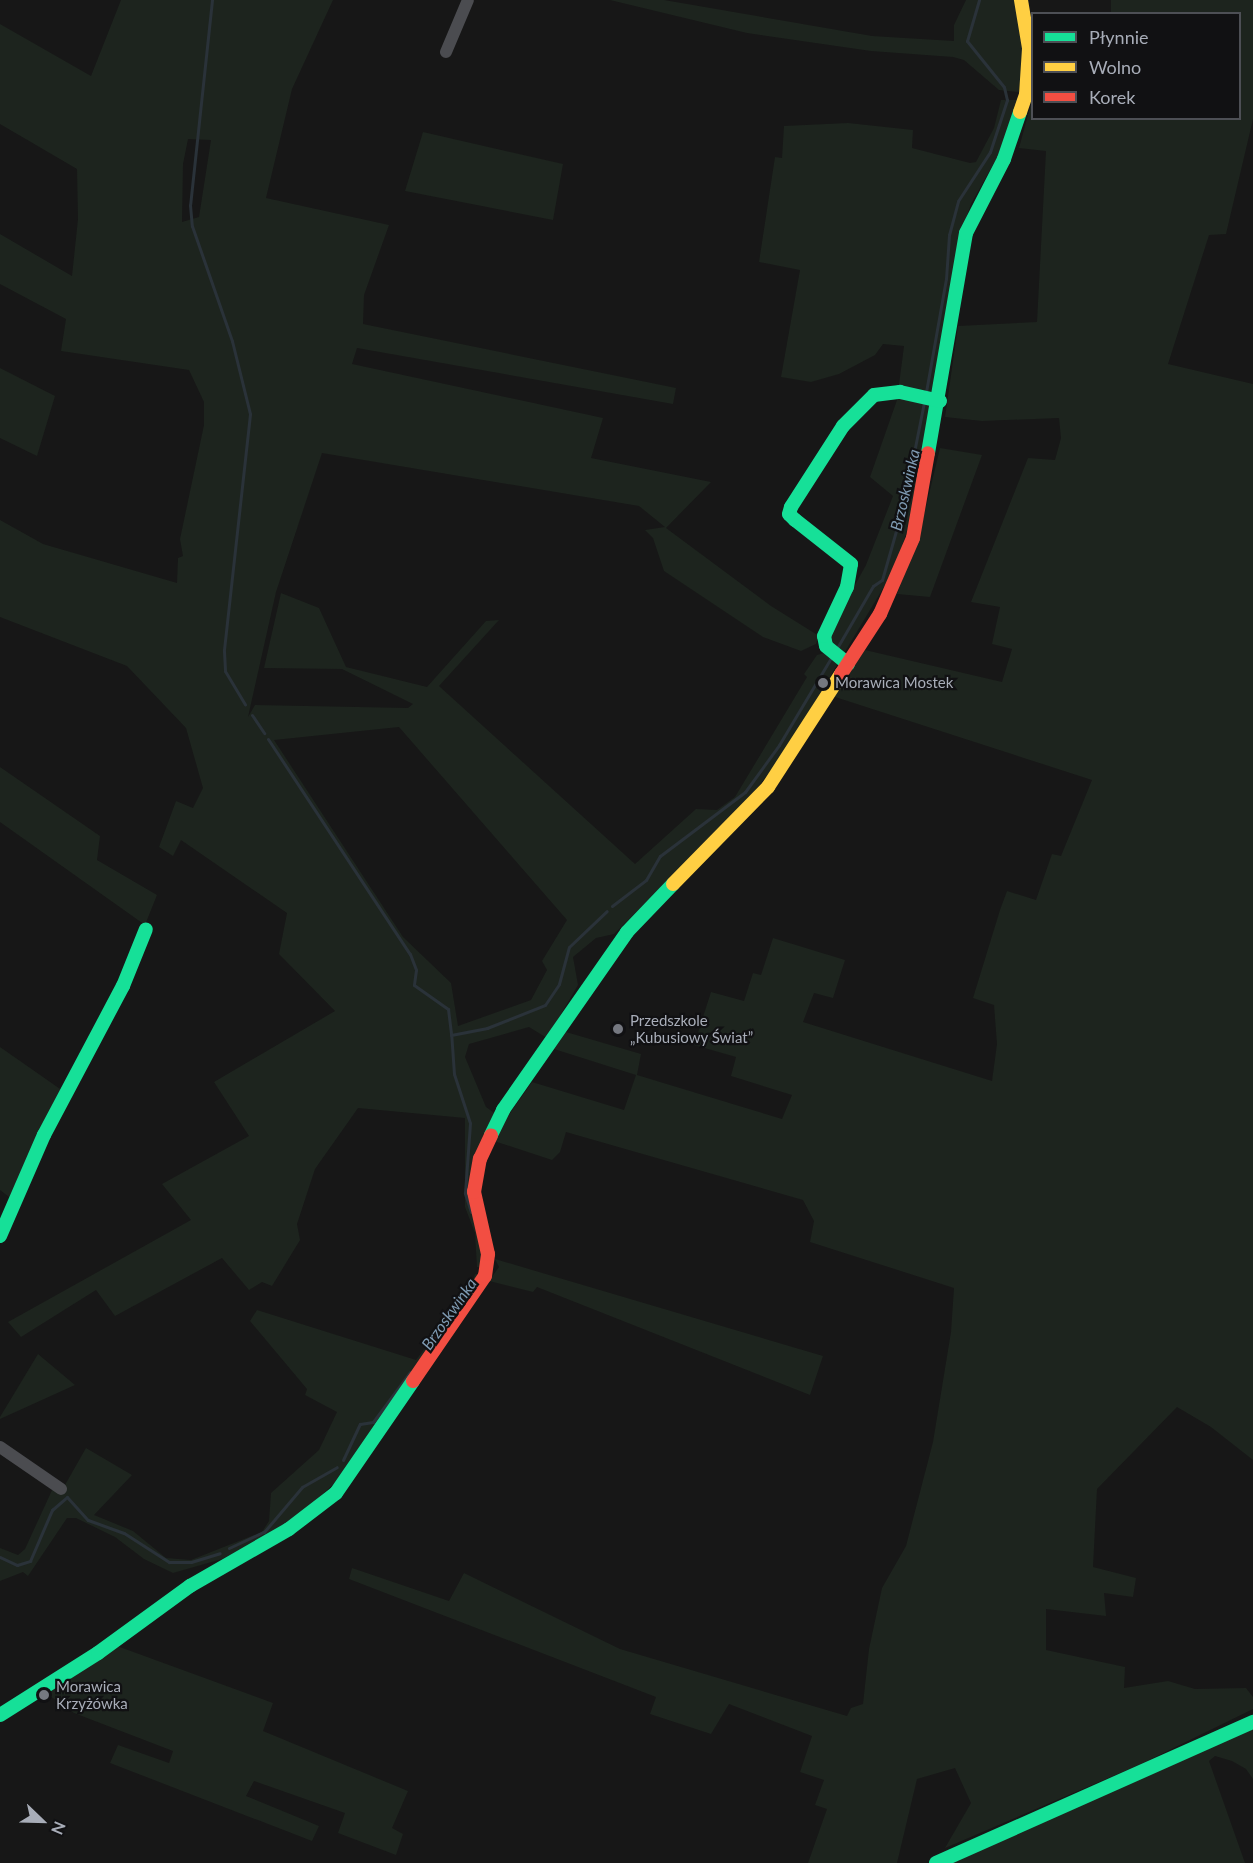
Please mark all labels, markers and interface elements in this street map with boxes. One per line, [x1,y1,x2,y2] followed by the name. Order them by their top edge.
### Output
[1031,12,1241,120] legend
[1089,26,1149,48] text: Płynnie
[1089,56,1141,78] text: Wolno
[1089,86,1135,108] text: Korek
[886,447,924,533] water label: Brzoskwinka
[835,674,953,692] place label: Morawica Mostek
[816,676,830,690] marker: Morawica Mostek
[630,1011,754,1046] place label: Przedszkole „Kubusiowy Świat”
[611,1022,625,1036] marker: Przedszkole „Kubusiowy Świat”
[417,1275,481,1353] water label: Brzoskwinka
[56,1677,128,1712] place label: Morawica Krzyżówka
[37,1688,51,1702] marker: Morawica Krzyżówka
[12,1791,72,1851] north arrow
[48,1819,70,1838] text: N

